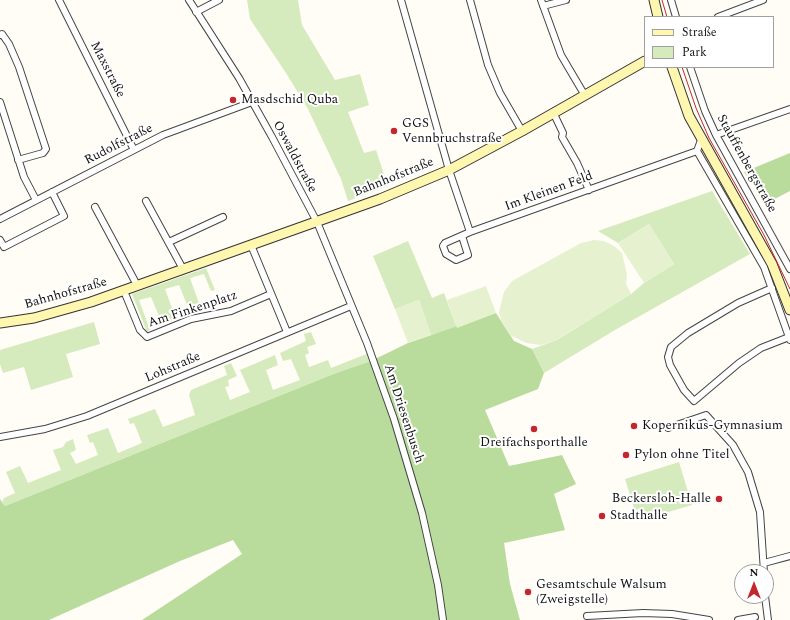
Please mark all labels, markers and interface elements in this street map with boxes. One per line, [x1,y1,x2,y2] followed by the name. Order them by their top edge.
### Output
[644,16,774,68] legend
[682,23,717,42] text: Straße
[86,39,128,101] street label: Maxstraße
[682,43,707,62] text: Park
[241,92,338,108] place label: Masdschid Quba
[228,95,238,105] marker: Masdschid Quba
[713,112,779,216] street label: Stauffenbergstraße
[402,116,502,147] place label: GGS Vennbruchstraße
[269,118,319,196] street label: Oswaldstraße
[82,121,156,169] street label: Rudolfstraße
[389,126,399,136] marker: GGS Vennbruchstraße
[352,155,436,201] street label: Bahnhofstraße
[503,169,595,215] street label: Im Kleinen Feld
[23,275,109,313] street label: Bahnhofstraße
[146,288,240,332] street label: Am Finkenplatz
[143,349,203,387] street label: Lohstraße
[380,363,426,465] street label: Am Driesenbusch
[642,418,783,434] place label: Kopernikus-Gymnasium
[629,421,639,431] marker: Kopernikus-Gymnasium
[529,424,539,434] marker: Dreifachsporthalle
[480,435,588,451] place label: Dreifachsporthalle
[634,447,730,463] place label: Pylon ohne Titel
[621,450,631,460] marker: Pylon ohne Titel
[612,491,711,507] place label: Beckersloh-Halle
[714,494,724,504] marker: Beckersloh-Halle
[610,508,668,524] place label: Stadthalle
[597,511,607,521] marker: Stadthalle
[734,564,774,604] north arrow
[750,564,758,581] text: N
[536,577,667,608] place label: Gesamtschule Walsum (Zweigstelle)
[523,587,533,597] marker: Gesamtschule Walsum (Zweigstelle)

